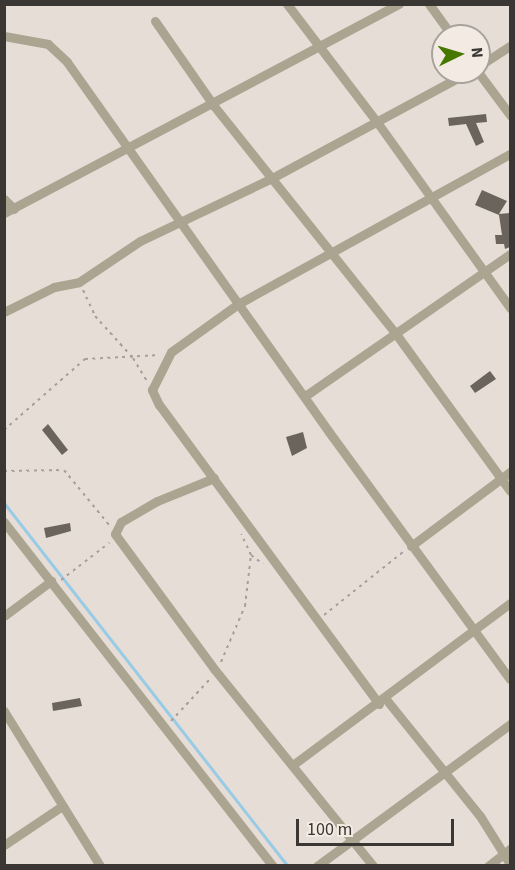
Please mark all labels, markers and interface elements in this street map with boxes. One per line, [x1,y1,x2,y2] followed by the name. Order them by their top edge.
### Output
[431,24,491,84] north arrow
[466,46,488,59] text: N
[299,807,456,845] scale bar
[307,817,352,842] text: 100 m

